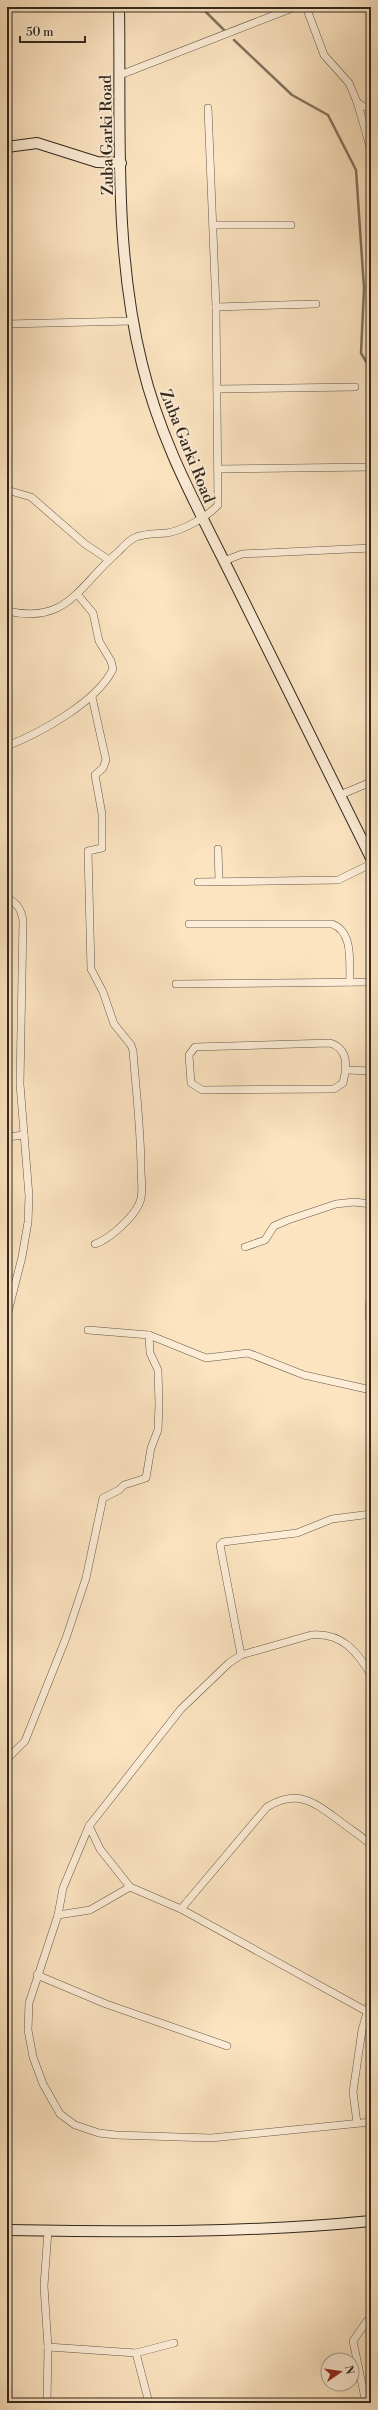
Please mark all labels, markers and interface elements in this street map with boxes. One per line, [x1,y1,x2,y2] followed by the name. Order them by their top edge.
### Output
[20,18,85,44] scale bar
[26,25,54,40] text: 50 m
[96,74,118,195] street label: Zuba Garki Road
[155,387,219,506] street label: Zuba Garki Road
[320,2352,360,2392] north arrow
[341,2364,357,2376] text: N

